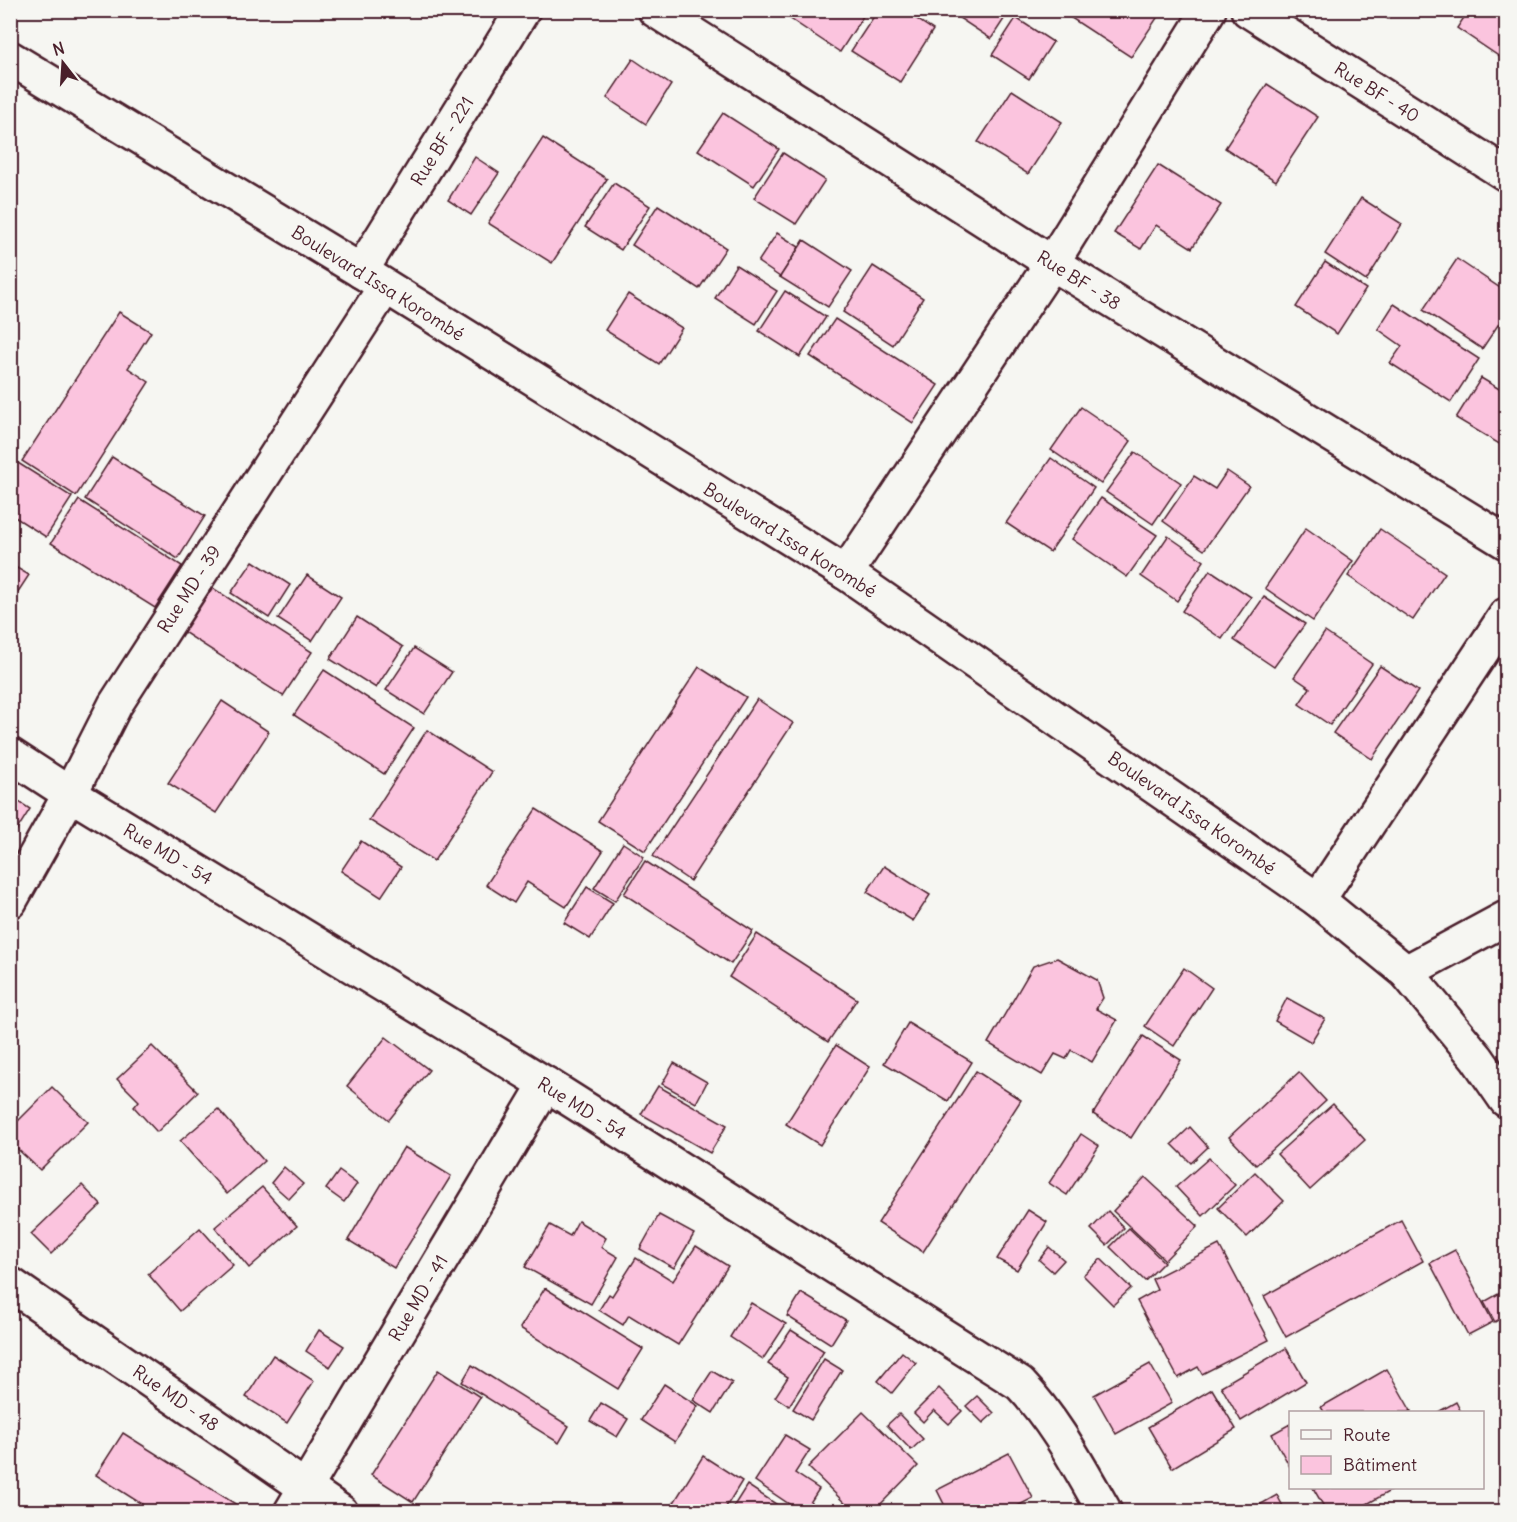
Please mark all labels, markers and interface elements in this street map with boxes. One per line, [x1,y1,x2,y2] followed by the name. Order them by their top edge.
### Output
[33,33,93,93] north arrow
[50,37,67,60] text: N
[1330,57,1424,127] street label: Rue BF - 40
[406,92,478,190] street label: Rue BF - 221
[287,220,469,346] street label: Boulevard Issa Korombé
[1033,245,1125,315] street label: Rue BF - 38
[699,477,881,603] street label: Boulevard Issa Korombé
[152,541,226,637] street label: Rue MD - 39
[1104,746,1280,880] street label: Boulevard Issa Korombé
[119,818,217,890] street label: Rue MD - 54
[533,1072,631,1144] street label: Rue MD - 54
[383,1251,453,1345] street label: Rue MD - 41
[128,1360,224,1436] street label: Rue MD - 48
[1289,1411,1484,1489] legend
[1343,1423,1391,1446] text: Route
[1343,1453,1417,1476] text: Bâtiment

